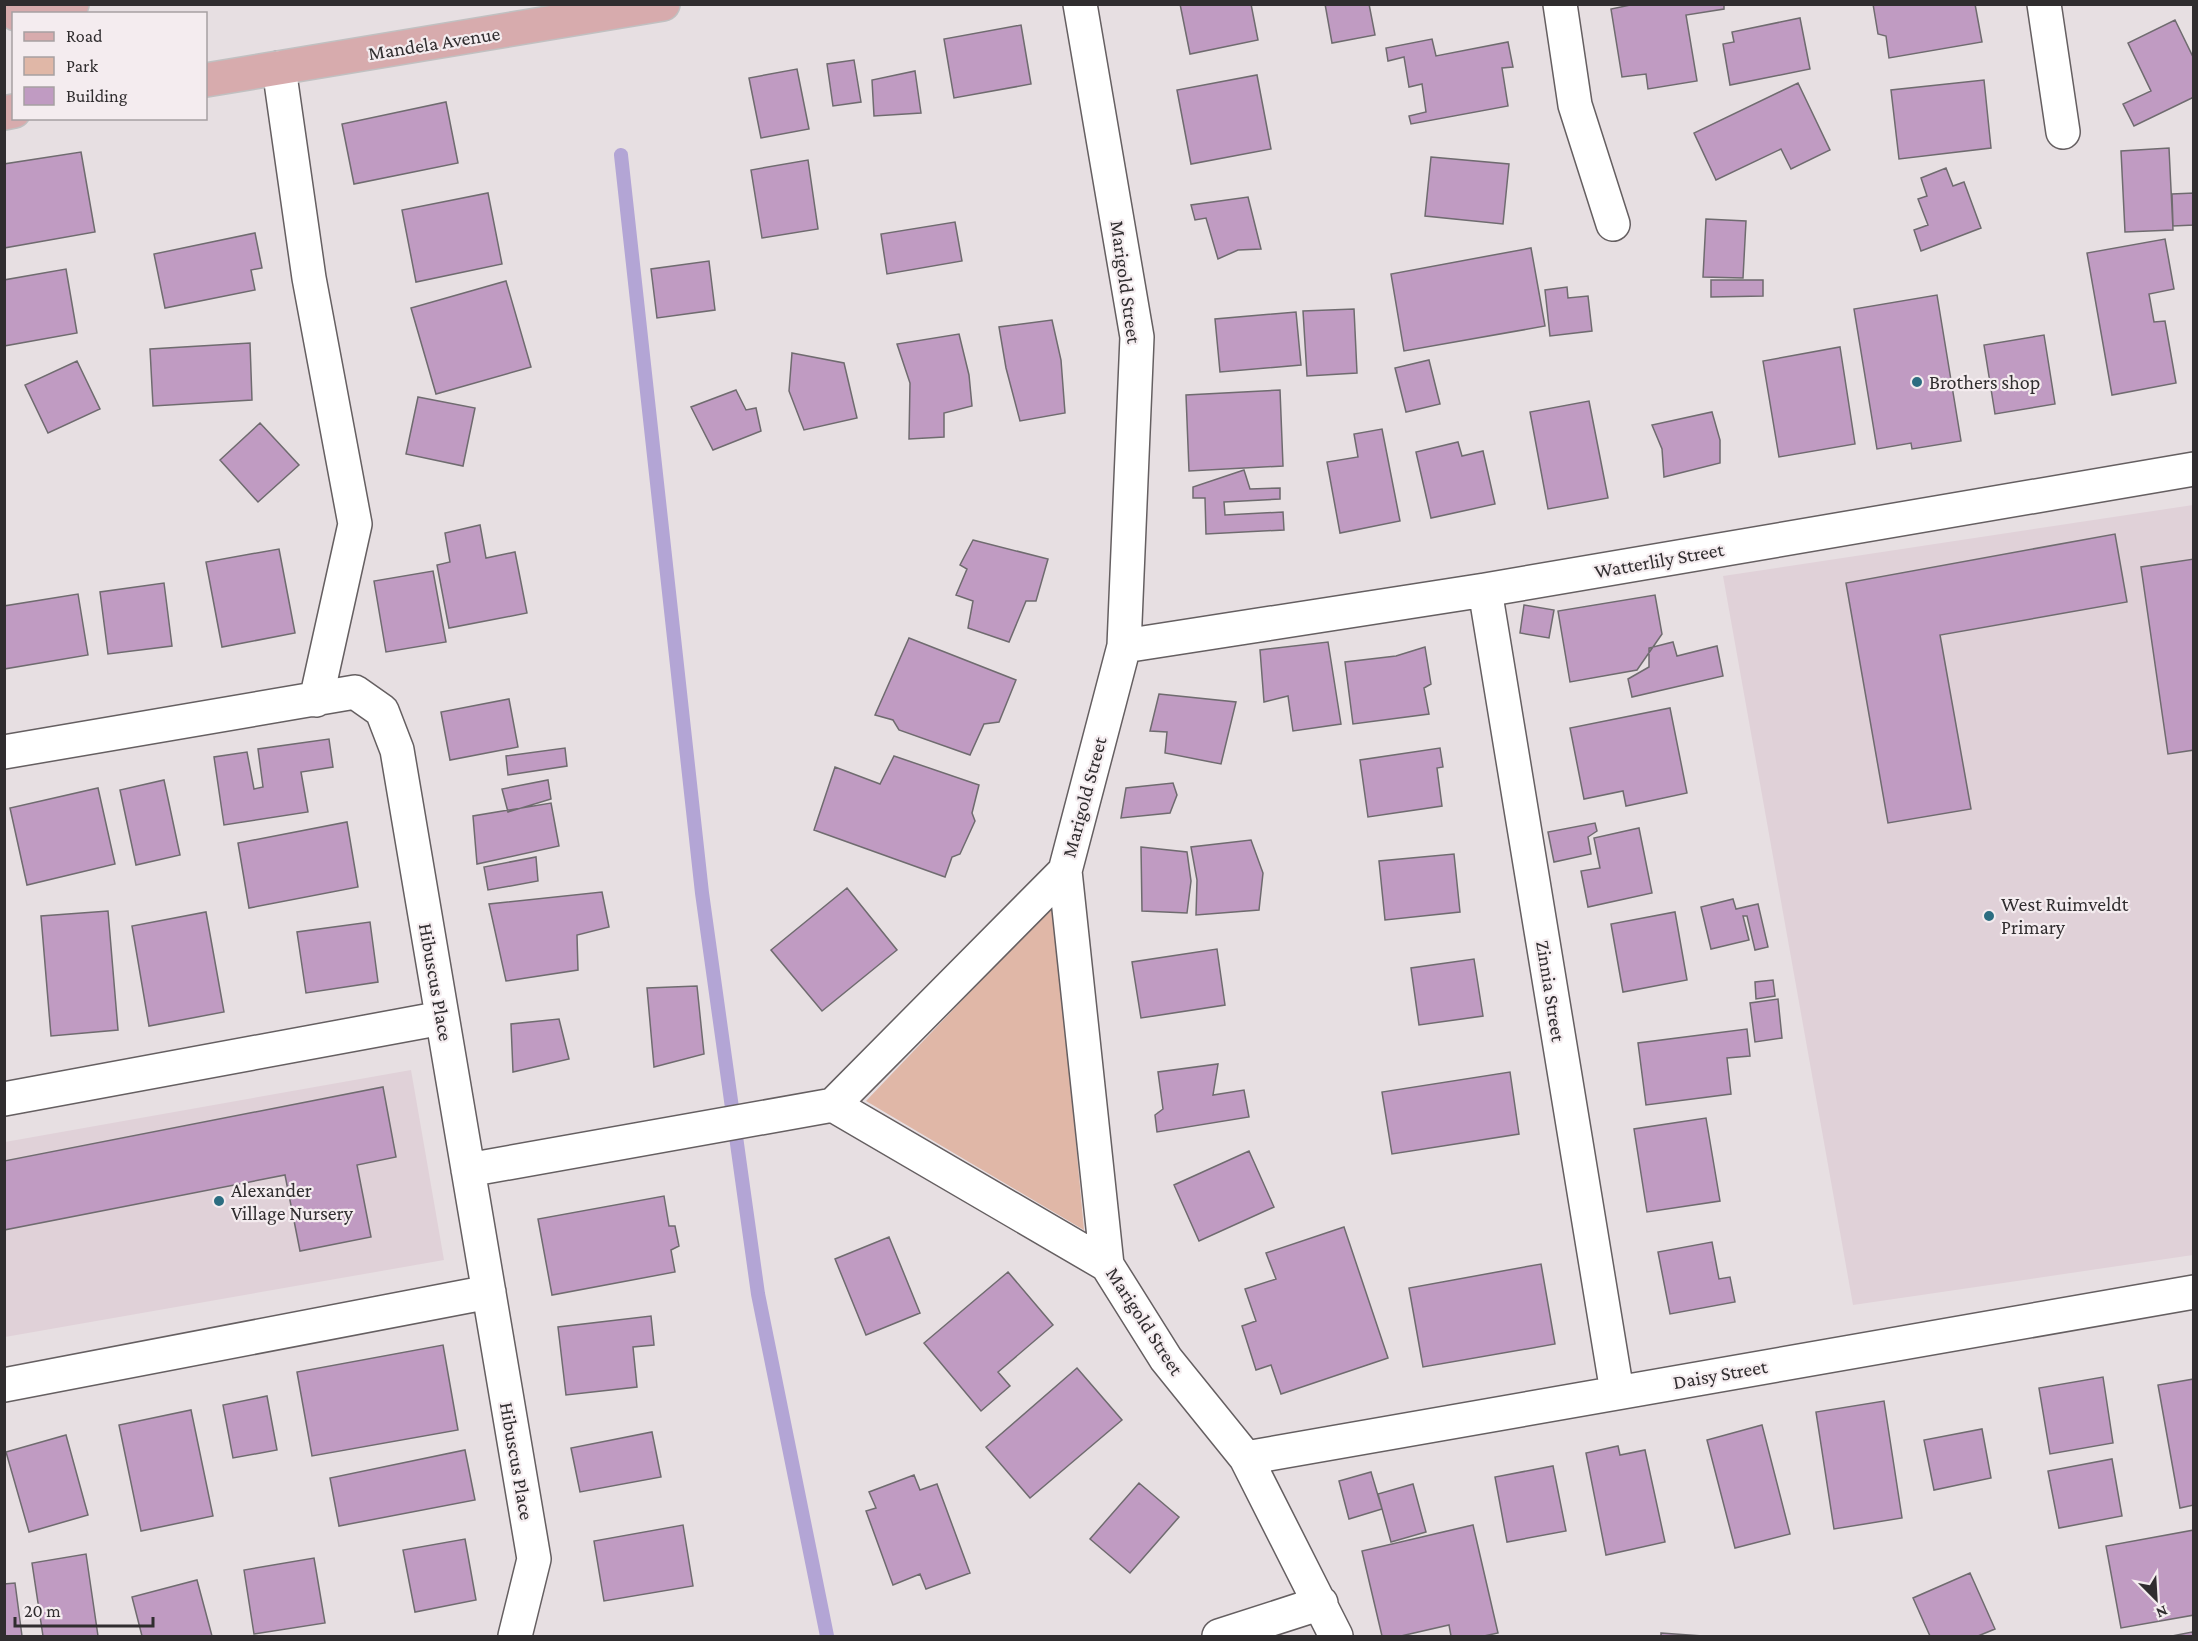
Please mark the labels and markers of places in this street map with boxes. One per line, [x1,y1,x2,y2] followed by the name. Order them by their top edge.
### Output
[1929,371,2040,394] place label: Brothers shop
[1910,375,1924,389] marker: Brothers shop
[2001,893,2129,939] place label: West Ruimveldt Primary
[1982,909,1996,923] marker: West Ruimveldt Primary
[231,1179,354,1225] place label: Alexander Village Nursery
[212,1194,226,1208] marker: Alexander Village Nursery

